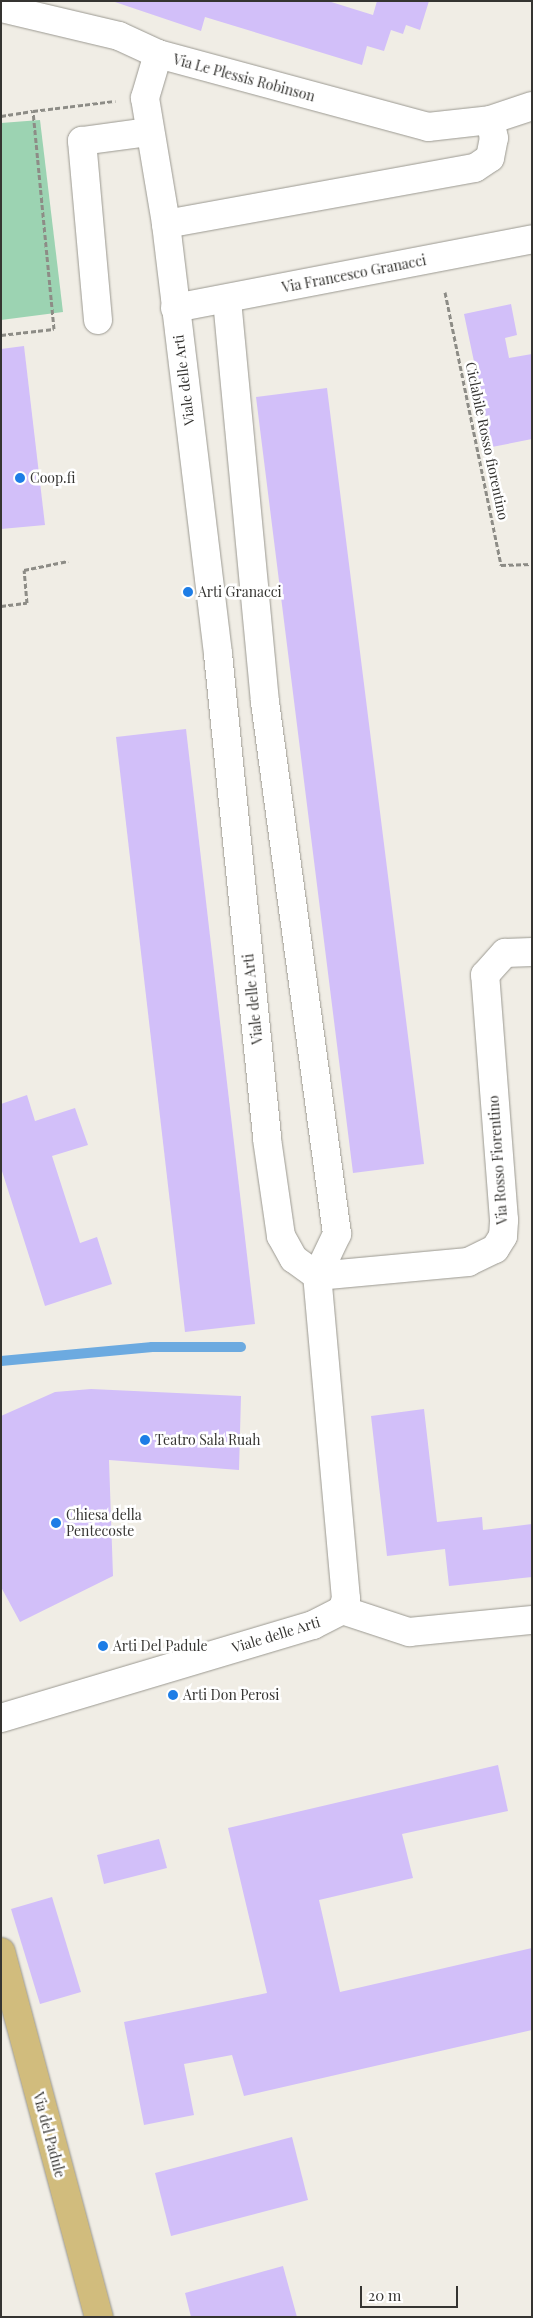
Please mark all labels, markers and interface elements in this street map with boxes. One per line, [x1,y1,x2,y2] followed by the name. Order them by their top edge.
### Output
[171,51,317,105] street label: Via Le Plessis Robinson
[280,252,428,296] street label: Via Francesco Granacci
[170,333,198,427] street label: Viale delle Arti
[462,360,512,522] street label: Ciclabile Rosso fiorentino
[30,470,75,486] place label: Coop.fi
[14,472,26,484] marker: Coop.fi
[198,584,282,600] place label: Arti Granacci
[182,586,194,598] marker: Arti Granacci
[240,953,266,1045] street label: Viale delle Arti
[485,1095,511,1225] street label: Via Rosso Fiorentino
[155,1432,261,1448] place label: Teatro Sala Ruah
[139,1434,151,1446] marker: Teatro Sala Ruah
[66,1507,142,1540] place label: Chiesa della Pentecoste
[50,1517,62,1529] marker: Chiesa della Pentecoste
[230,1614,322,1656] street label: Viale delle Arti
[113,1638,208,1654] place label: Arti Del Padule
[97,1640,109,1652] marker: Arti Del Padule
[183,1687,279,1703] place label: Arti Don Perosi
[167,1689,179,1701] marker: Arti Don Perosi
[30,2090,68,2180] street label: Via del Padule
[363,2276,460,2308] scale bar
[368,2285,401,2305] text: 20 m

